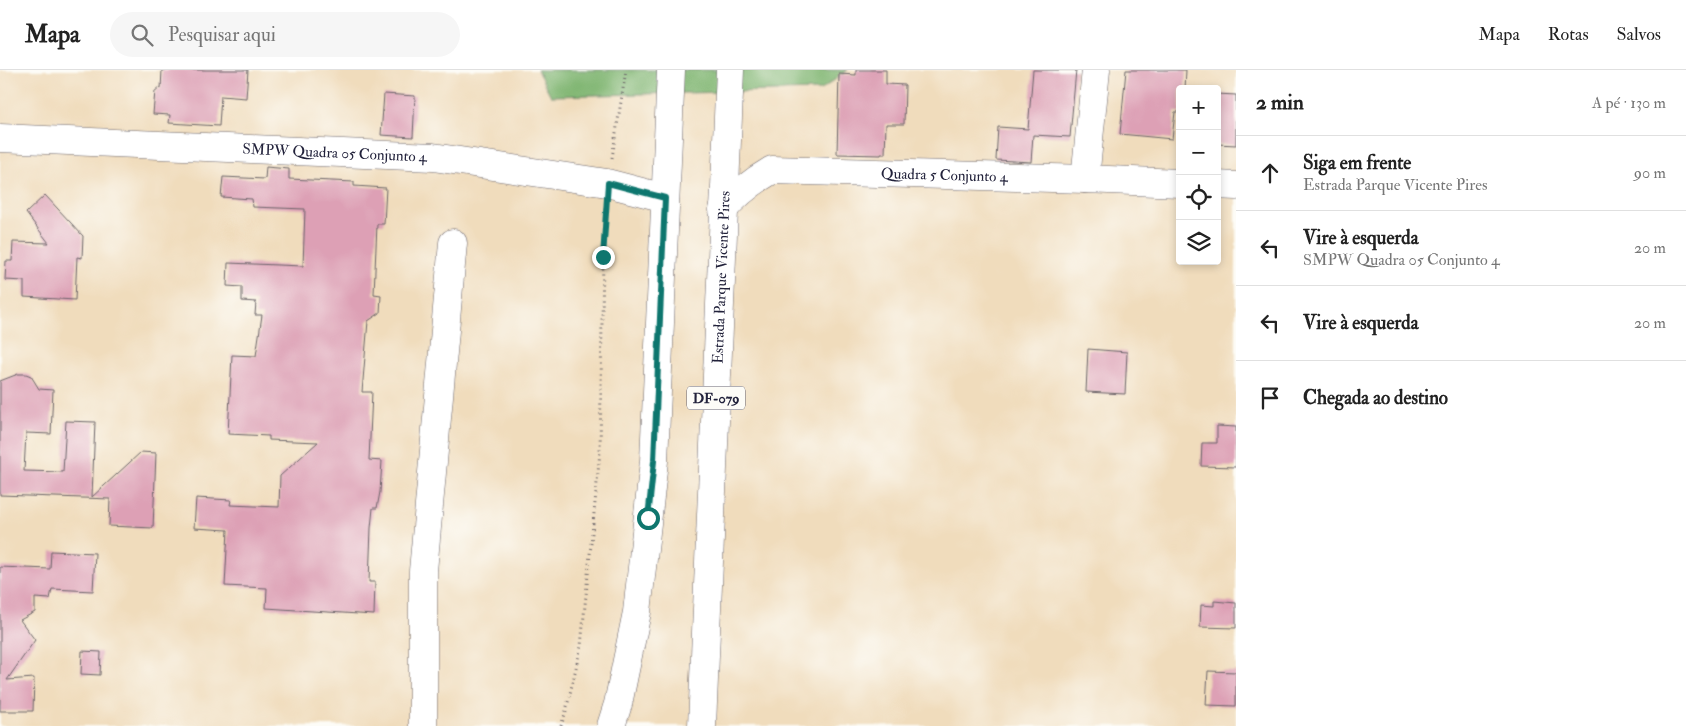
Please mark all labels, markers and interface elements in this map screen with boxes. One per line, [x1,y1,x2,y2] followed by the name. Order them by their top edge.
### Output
[110,12,460,57] search box
[25,19,80,50] text: Mapa
[128,21,156,49] icon: search
[168,23,276,47] text: Pesquisar aqui
[1479,23,1520,46] text: Mapa
[1548,23,1589,46] text: Rotas
[1617,23,1661,46] text: Salvos
[1176,85,1221,265] map controls
[1176,85,1221,130] button: +
[1256,89,1304,116] text: 2 min
[1592,93,1666,113] text: A pé · 130 m
[1176,130,1221,175] button: −
[242,139,428,166] street label: SMPW Quadra 05 Conjunto 4
[1303,151,1411,175] text: Siga em frente
[1256,159,1284,187] icon: ahead
[1634,163,1666,183] text: 90 m
[881,164,1009,186] street label: Quadra 5 Conjunto 4
[1176,175,1221,220] button: locate
[1303,175,1487,195] text: Estrada Parque Vicente Pires
[708,191,734,364] street label: Estrada Parque Vicente Pires
[1176,220,1221,265] button: layers
[1303,226,1418,250] text: Vire à esquerda
[1256,234,1284,262] icon: left
[1634,238,1666,258] text: 20 m
[592,246,615,269] route end
[1303,250,1500,270] text: SMPW Quadra 05 Conjunto 4
[1256,309,1284,337] icon: left
[1303,311,1418,335] text: Vire à esquerda
[1634,313,1666,333] text: 20 m
[1256,384,1284,412] icon: arrive
[687,386,745,409] road number: DF-079
[1303,386,1448,410] text: Chegada ao destino
[637,507,660,530] route start

